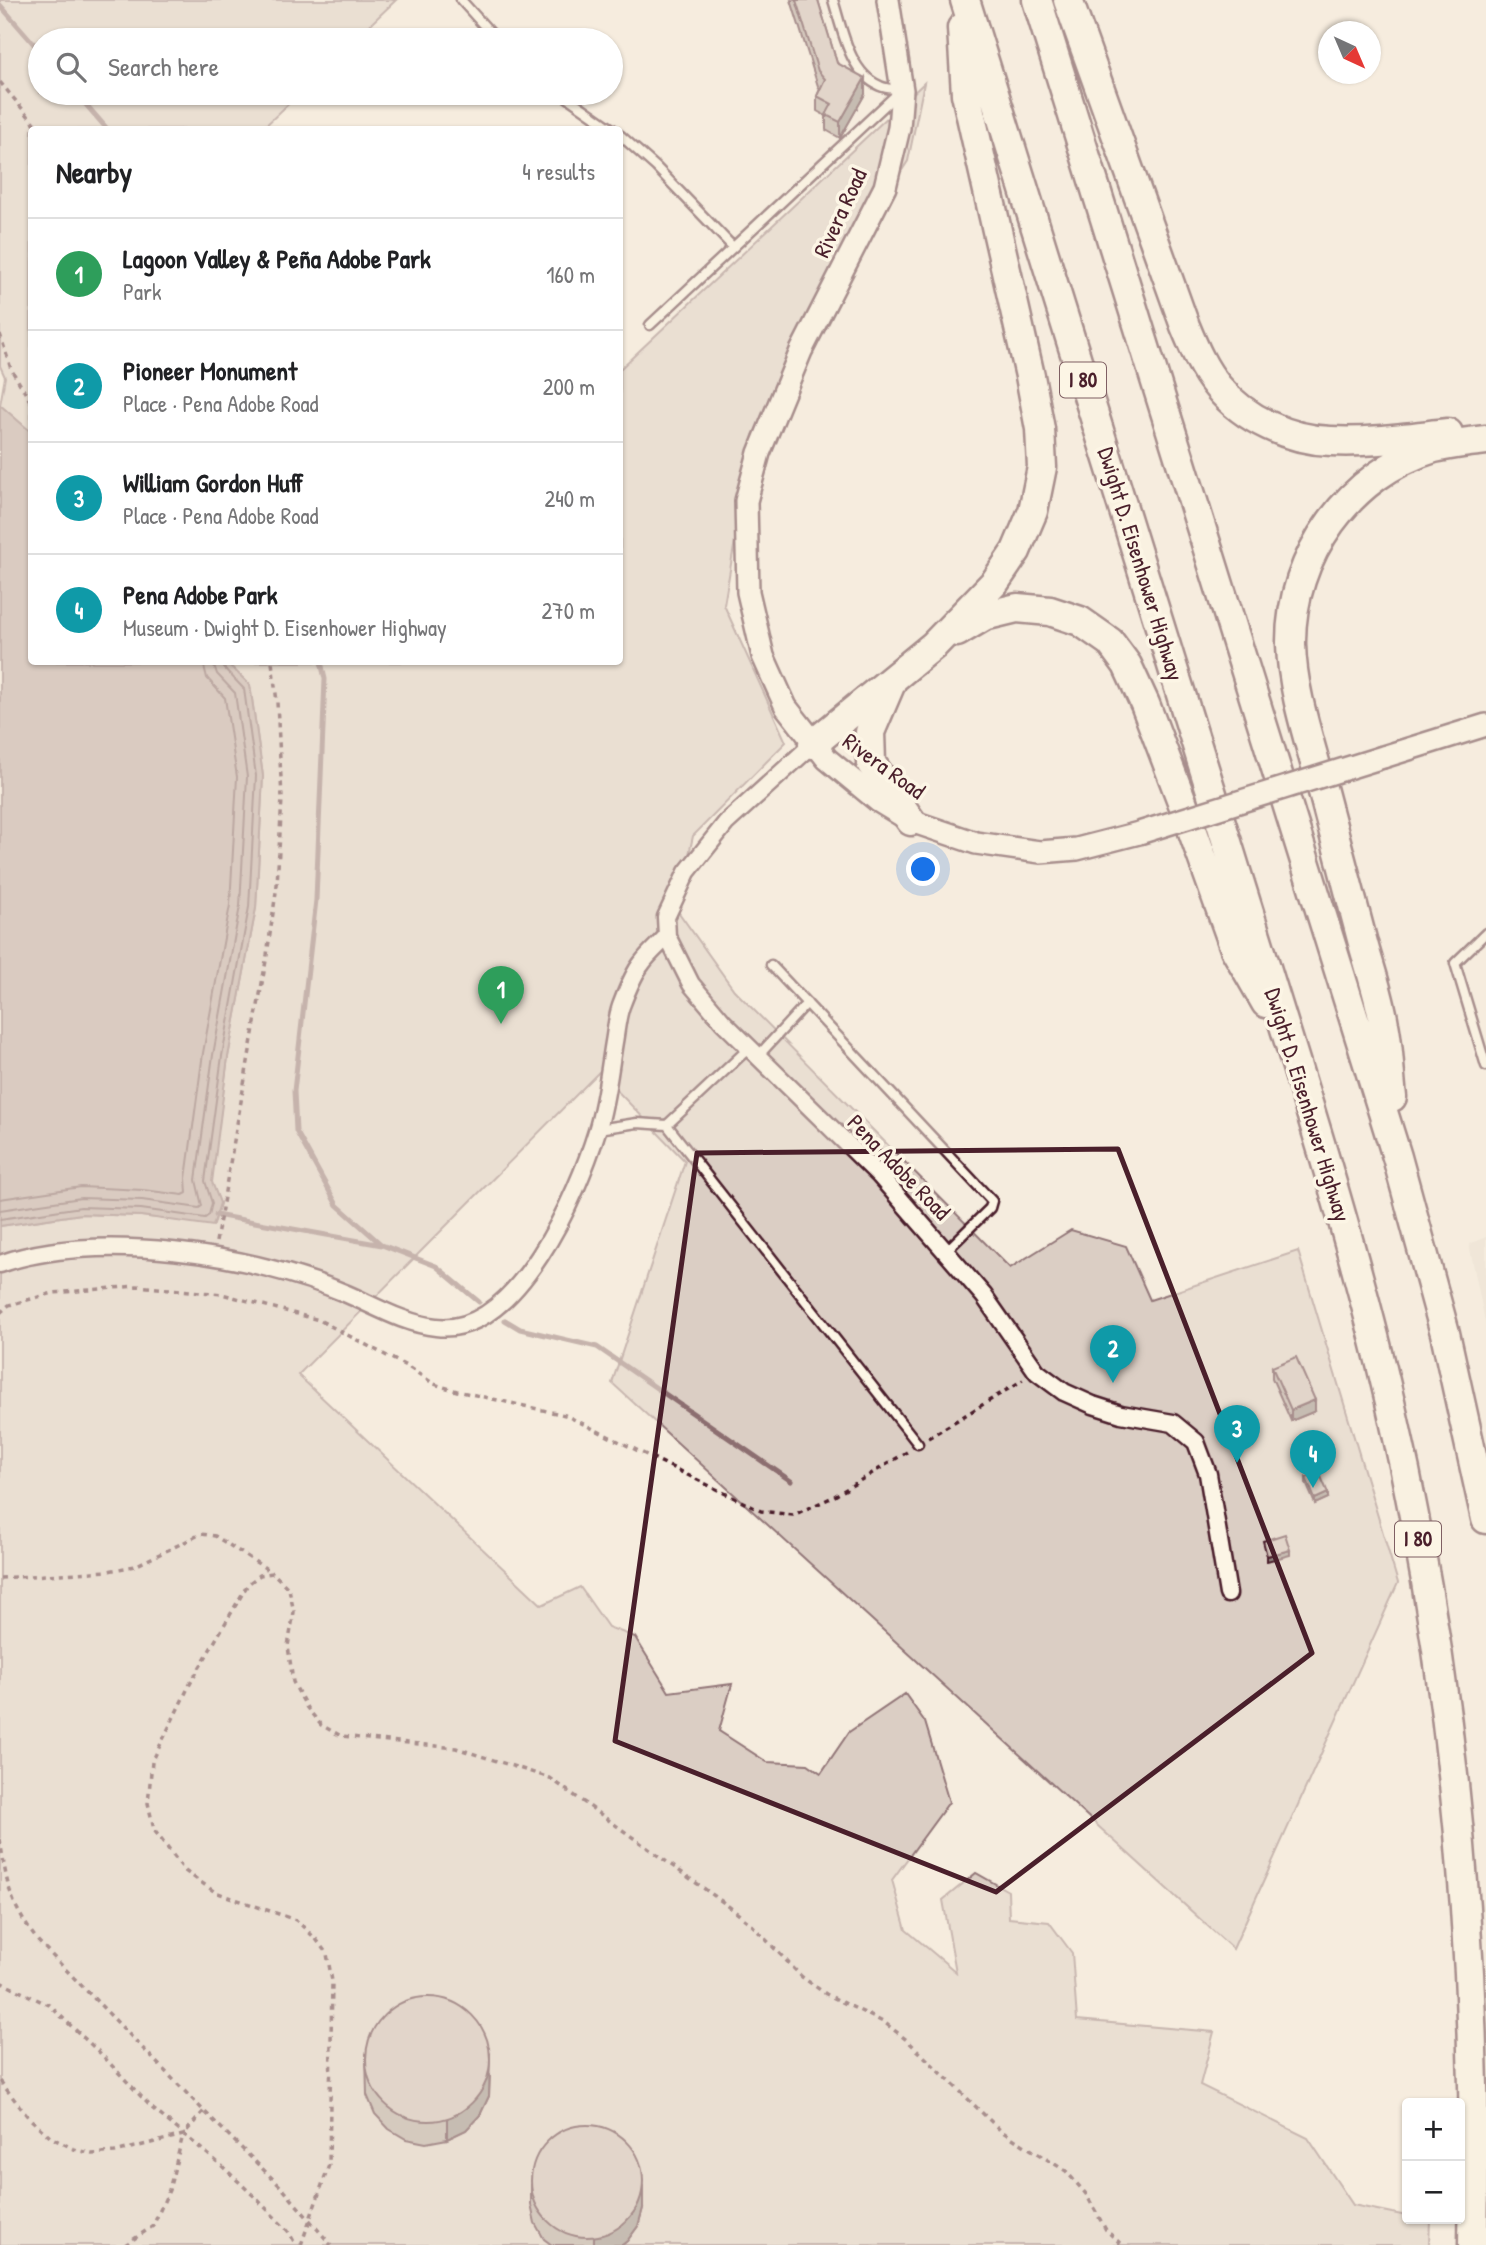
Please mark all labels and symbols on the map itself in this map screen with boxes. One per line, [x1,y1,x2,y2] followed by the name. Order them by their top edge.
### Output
[1318,21,1381,84] north arrow
[805,163,874,262] street label: Rivera Road
[1060,362,1106,398] road number: I 80
[1091,443,1192,685] street label: Dwight D. Eisenhower Highway
[837,725,932,806] street label: Rivera Road
[906,852,940,886] your location
[478,966,524,1024] pin: 1
[1258,984,1359,1226] street label: Dwight D. Eisenhower Highway
[841,1107,958,1226] street label: Pena Adobe Road
[1090,1325,1136,1383] pin: 2
[1214,1405,1260,1463] pin: 3
[1290,1430,1336,1488] pin: 4
[1395,1522,1441,1556] road number: I 80

